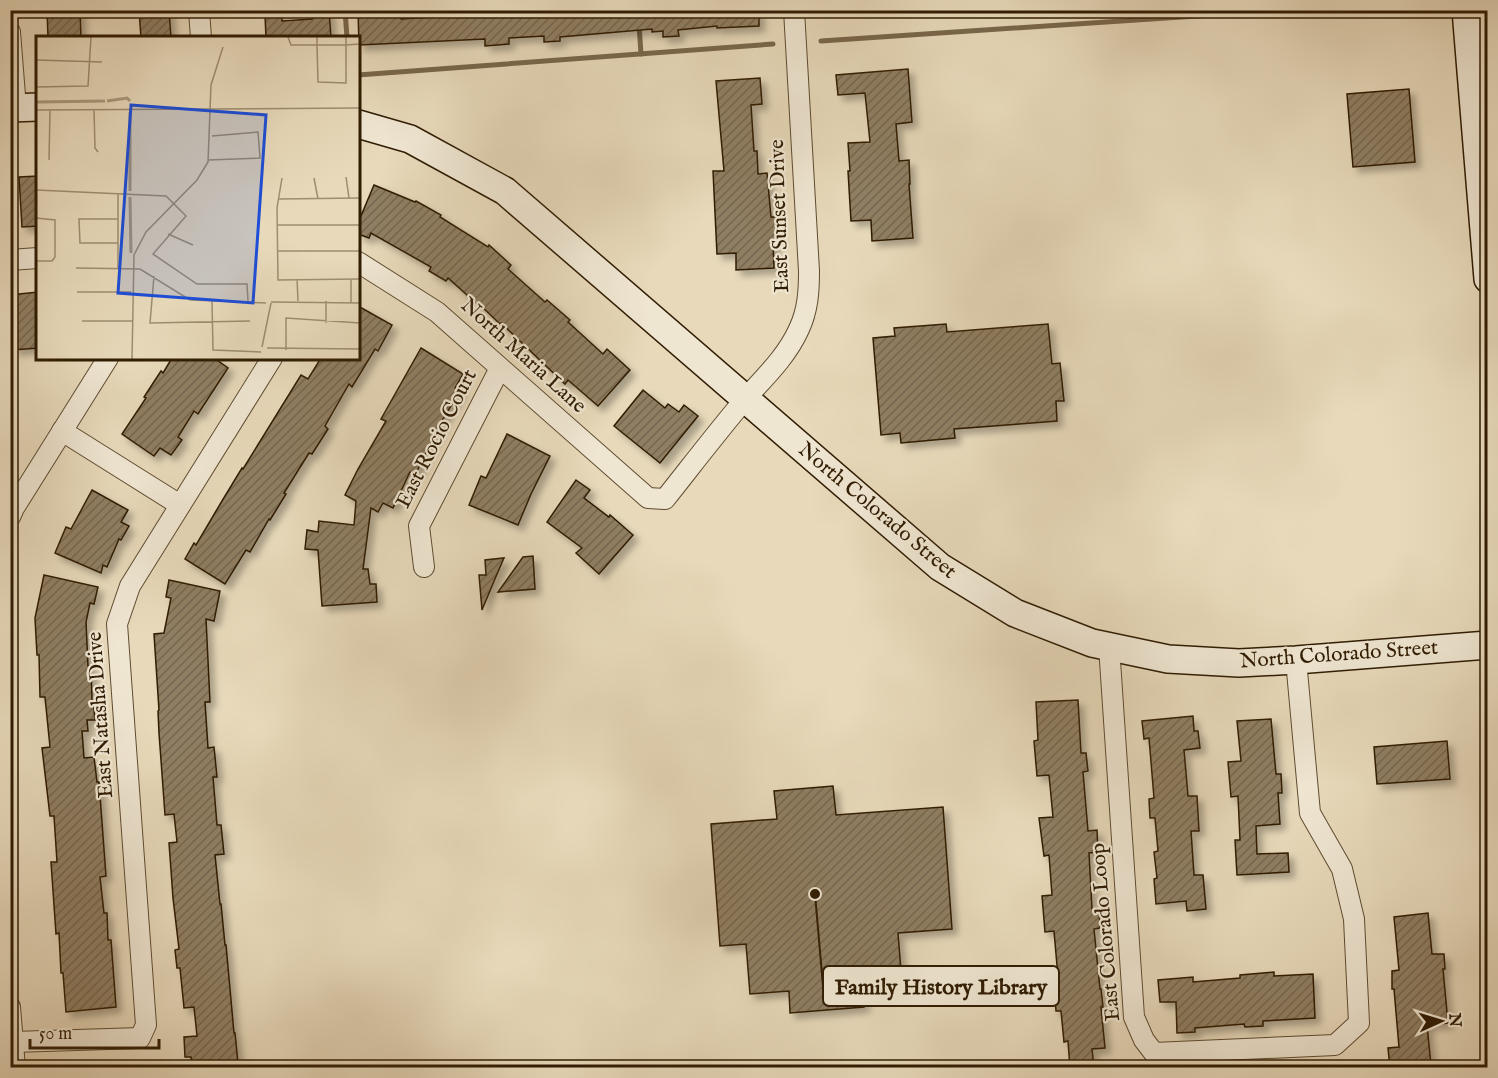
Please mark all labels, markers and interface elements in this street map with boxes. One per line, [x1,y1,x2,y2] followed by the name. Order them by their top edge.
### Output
[36,36,360,360] inset map
[764,139,796,293] street label: East Sunset Drive
[454,292,592,420] street label: North Maria Lane
[390,365,484,513] street label: East Rocio Court
[792,437,962,585] street label: North Colorado Street
[82,630,120,799] street label: East Natasha Drive
[1239,635,1439,675] street label: North Colorado Street
[1085,842,1127,1022] street label: East Colorado Loop
[823,966,1059,1006] callout: Family History Library
[835,974,1048,1002] text: Family History Library
[1411,991,1471,1051] north arrow
[1443,1011,1464,1028] text: N
[30,1012,159,1050] scale bar
[39,1023,72,1046] text: 50 m

